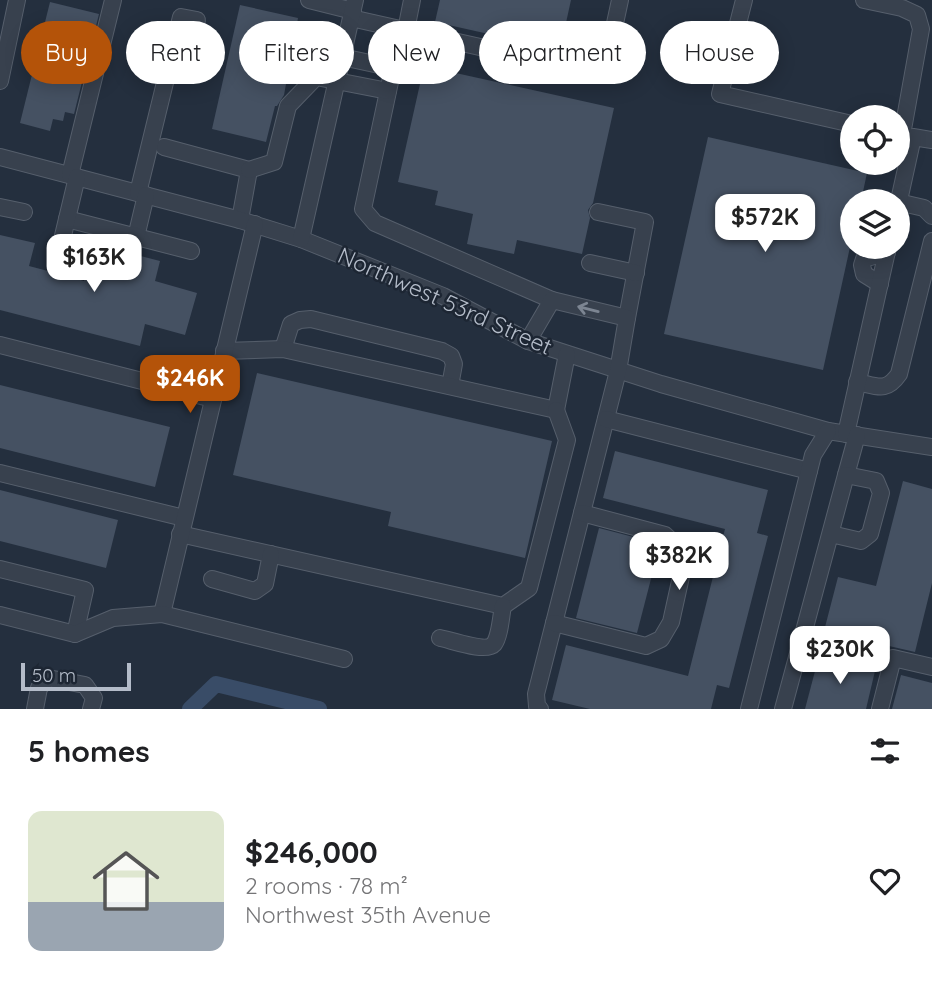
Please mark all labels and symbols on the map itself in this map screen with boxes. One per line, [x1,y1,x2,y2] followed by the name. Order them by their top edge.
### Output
[716,194,814,254] pin: $572K
[45,234,143,294] pin: $163K
[334,240,557,361] street label: Northwest 53rd Street
[578,302,600,315] one-way arrow
[141,356,239,415] pin: $246K
[630,532,728,592] pin: $382K
[791,626,889,686] pin: $230K
[21,660,131,692] scale bar

